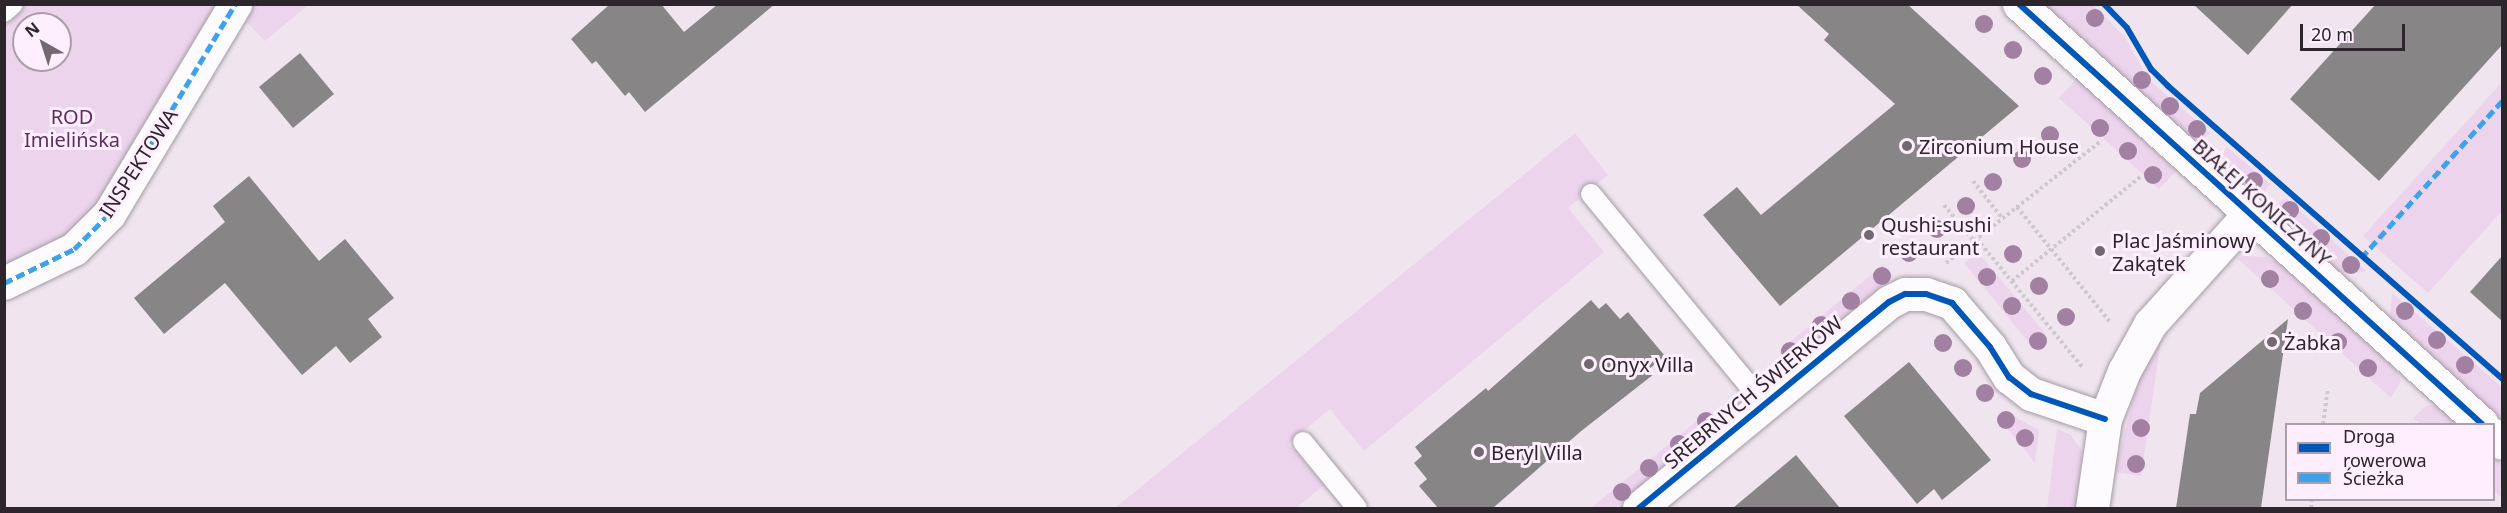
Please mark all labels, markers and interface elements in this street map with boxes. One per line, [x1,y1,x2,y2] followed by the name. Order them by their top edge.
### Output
[12,12,72,72] north arrow
[2303,12,2408,50] scale bar
[20,17,44,42] text: N
[2311,22,2353,46] text: 20 m
[24,104,120,151] park label: ROD Imielińska
[94,104,182,222] street label: INSPEKTOWA
[1919,134,2079,158] place label: Zirconium House
[2188,134,2336,270] street label: BIAŁEJ KONICZYNY
[1900,139,1914,153] marker: Zirconium House
[1881,212,1992,259] place label: Qushi-sushi restaurant
[1862,228,1876,242] marker: Qushi-sushi restaurant
[2112,228,2255,275] place label: Plac Jaśminowy Zakątek
[2093,244,2107,258] marker: Plac Jaśminowy Zakątek
[1659,311,1847,473] street label: SREBRNYCH ŚWIERKÓW
[2284,330,2341,354] place label: Żabka
[2265,335,2279,349] marker: Żabka
[1601,352,1694,376] place label: Onyx Villa
[1582,357,1596,371] marker: Onyx Villa
[2285,423,2495,501] legend
[2343,424,2427,472] text: Droga rowerowa
[1491,440,1583,464] place label: Beryl Villa
[1472,445,1486,459] marker: Beryl Villa
[2343,466,2404,490] text: Ścieżka

